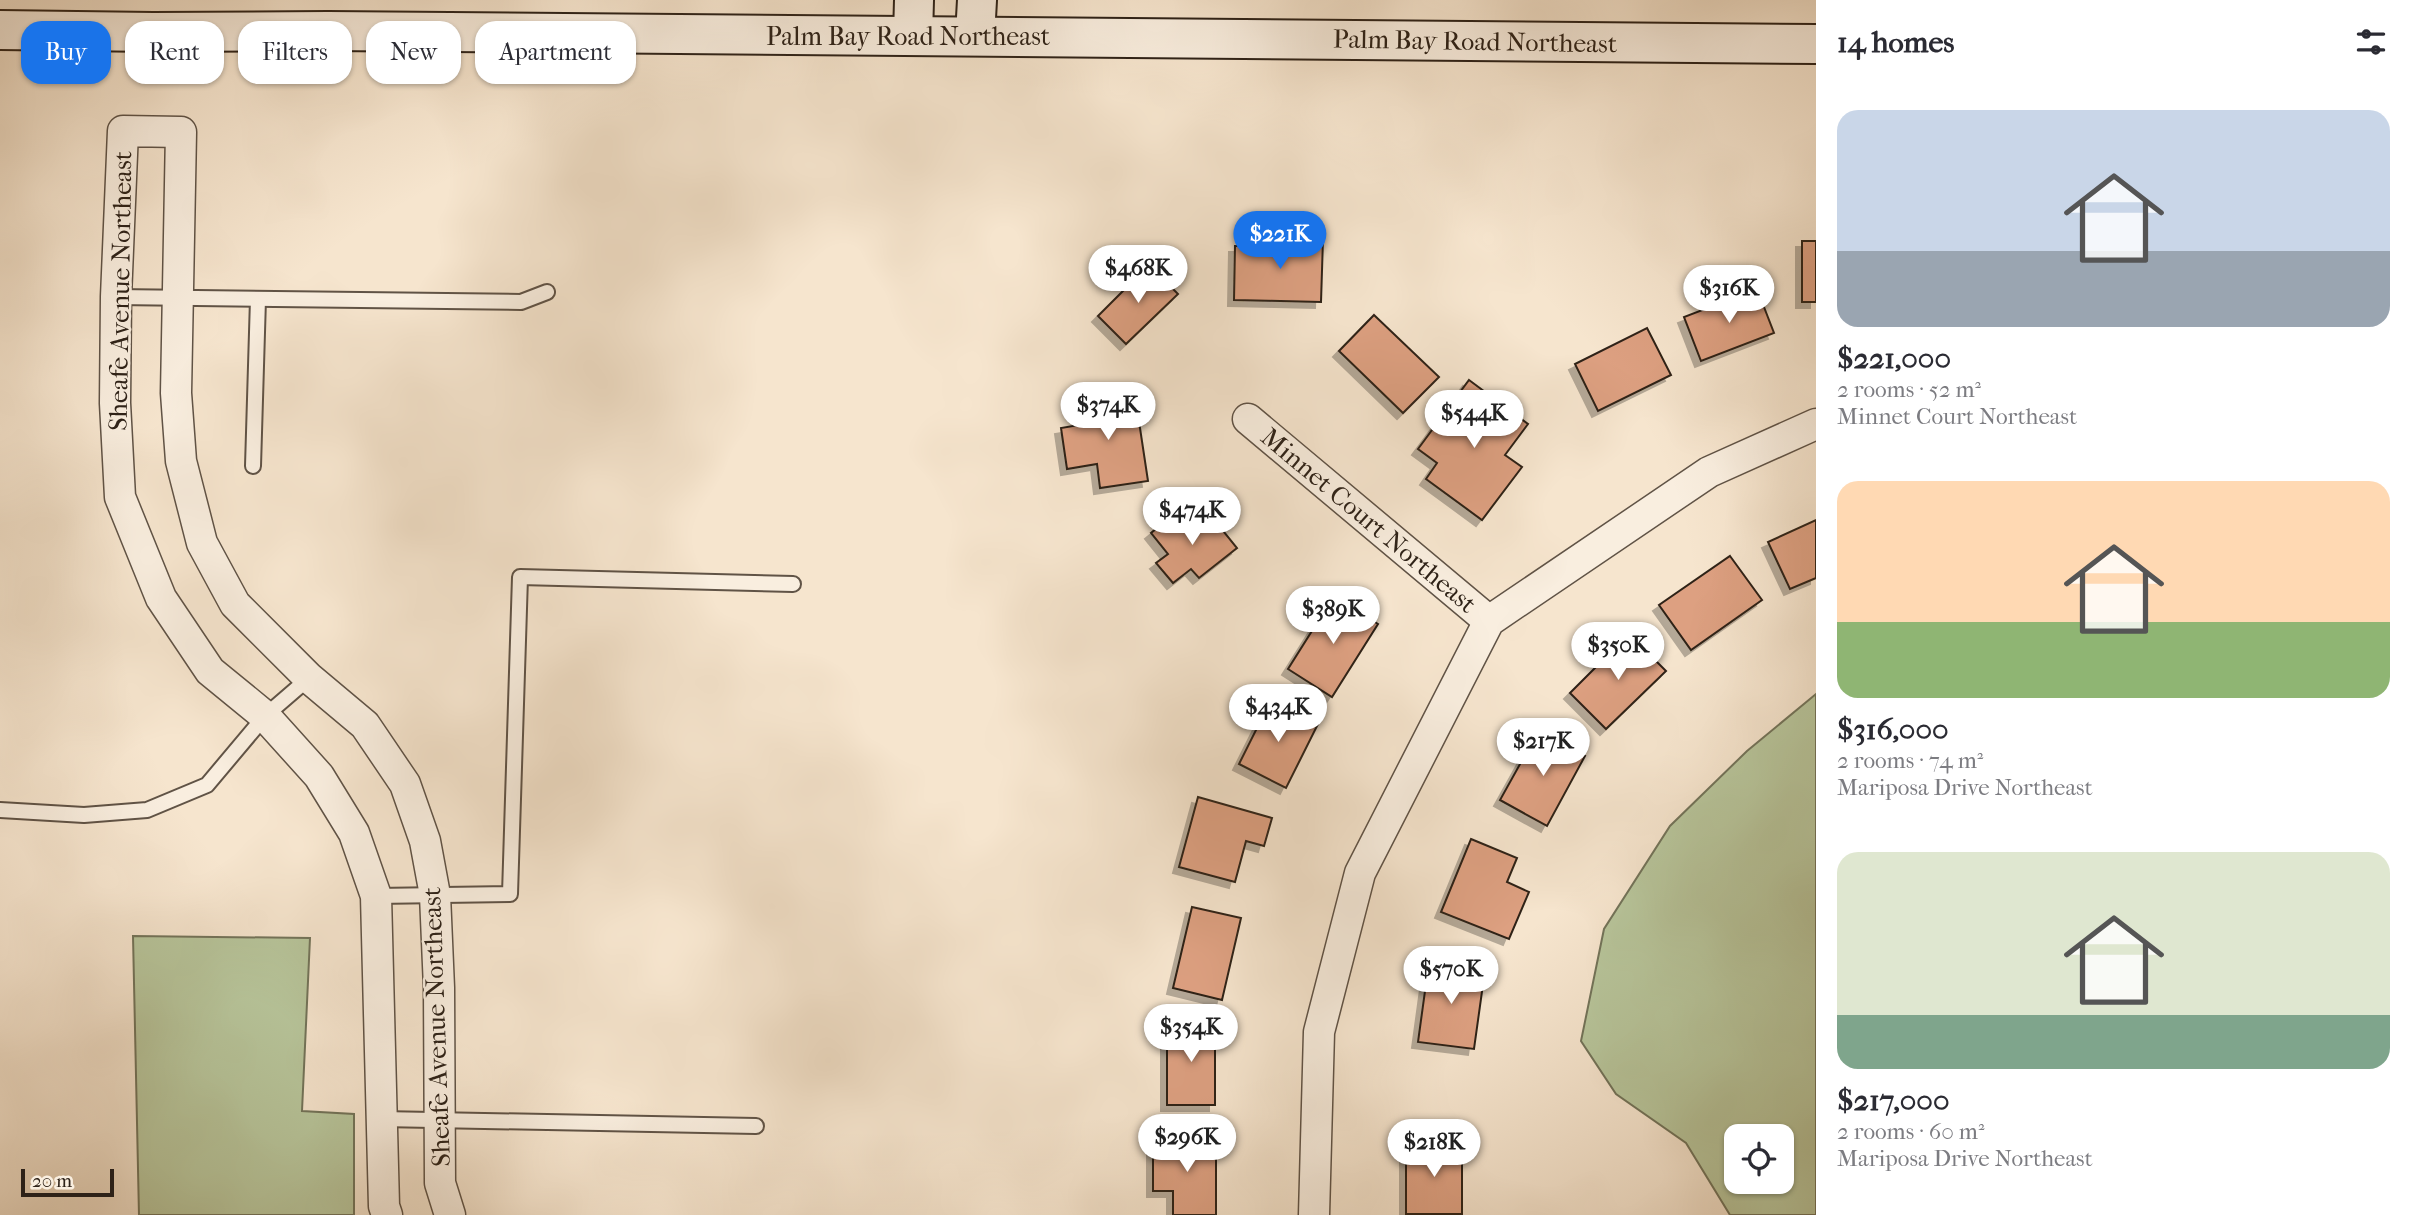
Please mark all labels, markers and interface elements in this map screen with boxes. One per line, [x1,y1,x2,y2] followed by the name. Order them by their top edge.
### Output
[21,21,111,84] chip: Buy
[125,21,224,84] chip: Rent
[238,21,352,84] chip: Filters
[366,21,461,84] chip: New
[475,21,636,84] chip: Apartment
[766,21,1051,52] street label: Palm Bay Road Northeast
[2352,23,2390,61] icon: filters
[1333,24,1618,59] street label: Palm Bay Road Northeast
[1837,25,1954,60] text: 14 homes
[103,150,138,431] street label: Sheafe Avenue Northeast
[2051,155,2177,281] icon: home
[1231,212,1329,271] pin: $221K
[1249,220,1311,247] text: $221K
[1089,246,1187,305] pin: $468K
[1105,254,1171,281] text: $468K
[1680,266,1778,325] pin: $316K
[1699,274,1759,301] text: $316K
[1837,341,1951,376] text: $221,000
[1837,376,1981,403] text: 2 rooms · 52 m²
[1059,382,1157,442] pin: $374K
[1077,391,1139,418] text: $374K
[1425,391,1523,450] pin: $544K
[1441,399,1507,426] text: $544K
[1837,403,2077,430] text: Minnet Court Northeast
[1255,421,1483,620] street label: Minnet Court Northeast
[1143,488,1241,547] pin: $474K
[1159,496,1225,523] text: $474K
[2051,526,2177,652] icon: home
[1284,586,1382,646] pin: $389K
[1302,595,1364,622] text: $389K
[1569,622,1667,682] pin: $350K
[1587,631,1649,658] text: $350K
[1229,684,1327,744] pin: $434K
[1245,693,1311,720] text: $434K
[1837,712,1949,747] text: $316,000
[1494,718,1592,778] pin: $217K
[1513,727,1573,754] text: $217K
[1837,747,1983,774] text: 2 rooms · 74 m²
[1837,774,2093,801] text: Mariposa Drive Northeast
[416,886,457,1167] street label: Sheafe Avenue Northeast
[2051,897,2177,1023] icon: home
[1402,946,1500,1006] pin: $570K
[1419,955,1483,982] text: $570K
[1142,1004,1240,1064] pin: $354K
[1160,1013,1222,1040] text: $354K
[1837,1083,1949,1118] text: $217,000
[1138,1114,1236,1174] pin: $296K
[1837,1118,1984,1145] text: 2 rooms · 60 m²
[1385,1120,1483,1179] pin: $218K
[1154,1123,1220,1150] text: $296K
[1724,1124,1794,1194] map controls
[1724,1124,1794,1194] button: locate
[1404,1128,1464,1155] text: $218K
[1837,1145,2093,1172] text: Mariposa Drive Northeast
[21,1166,114,1198] scale bar
[32,1170,72,1192] text: 20 m

